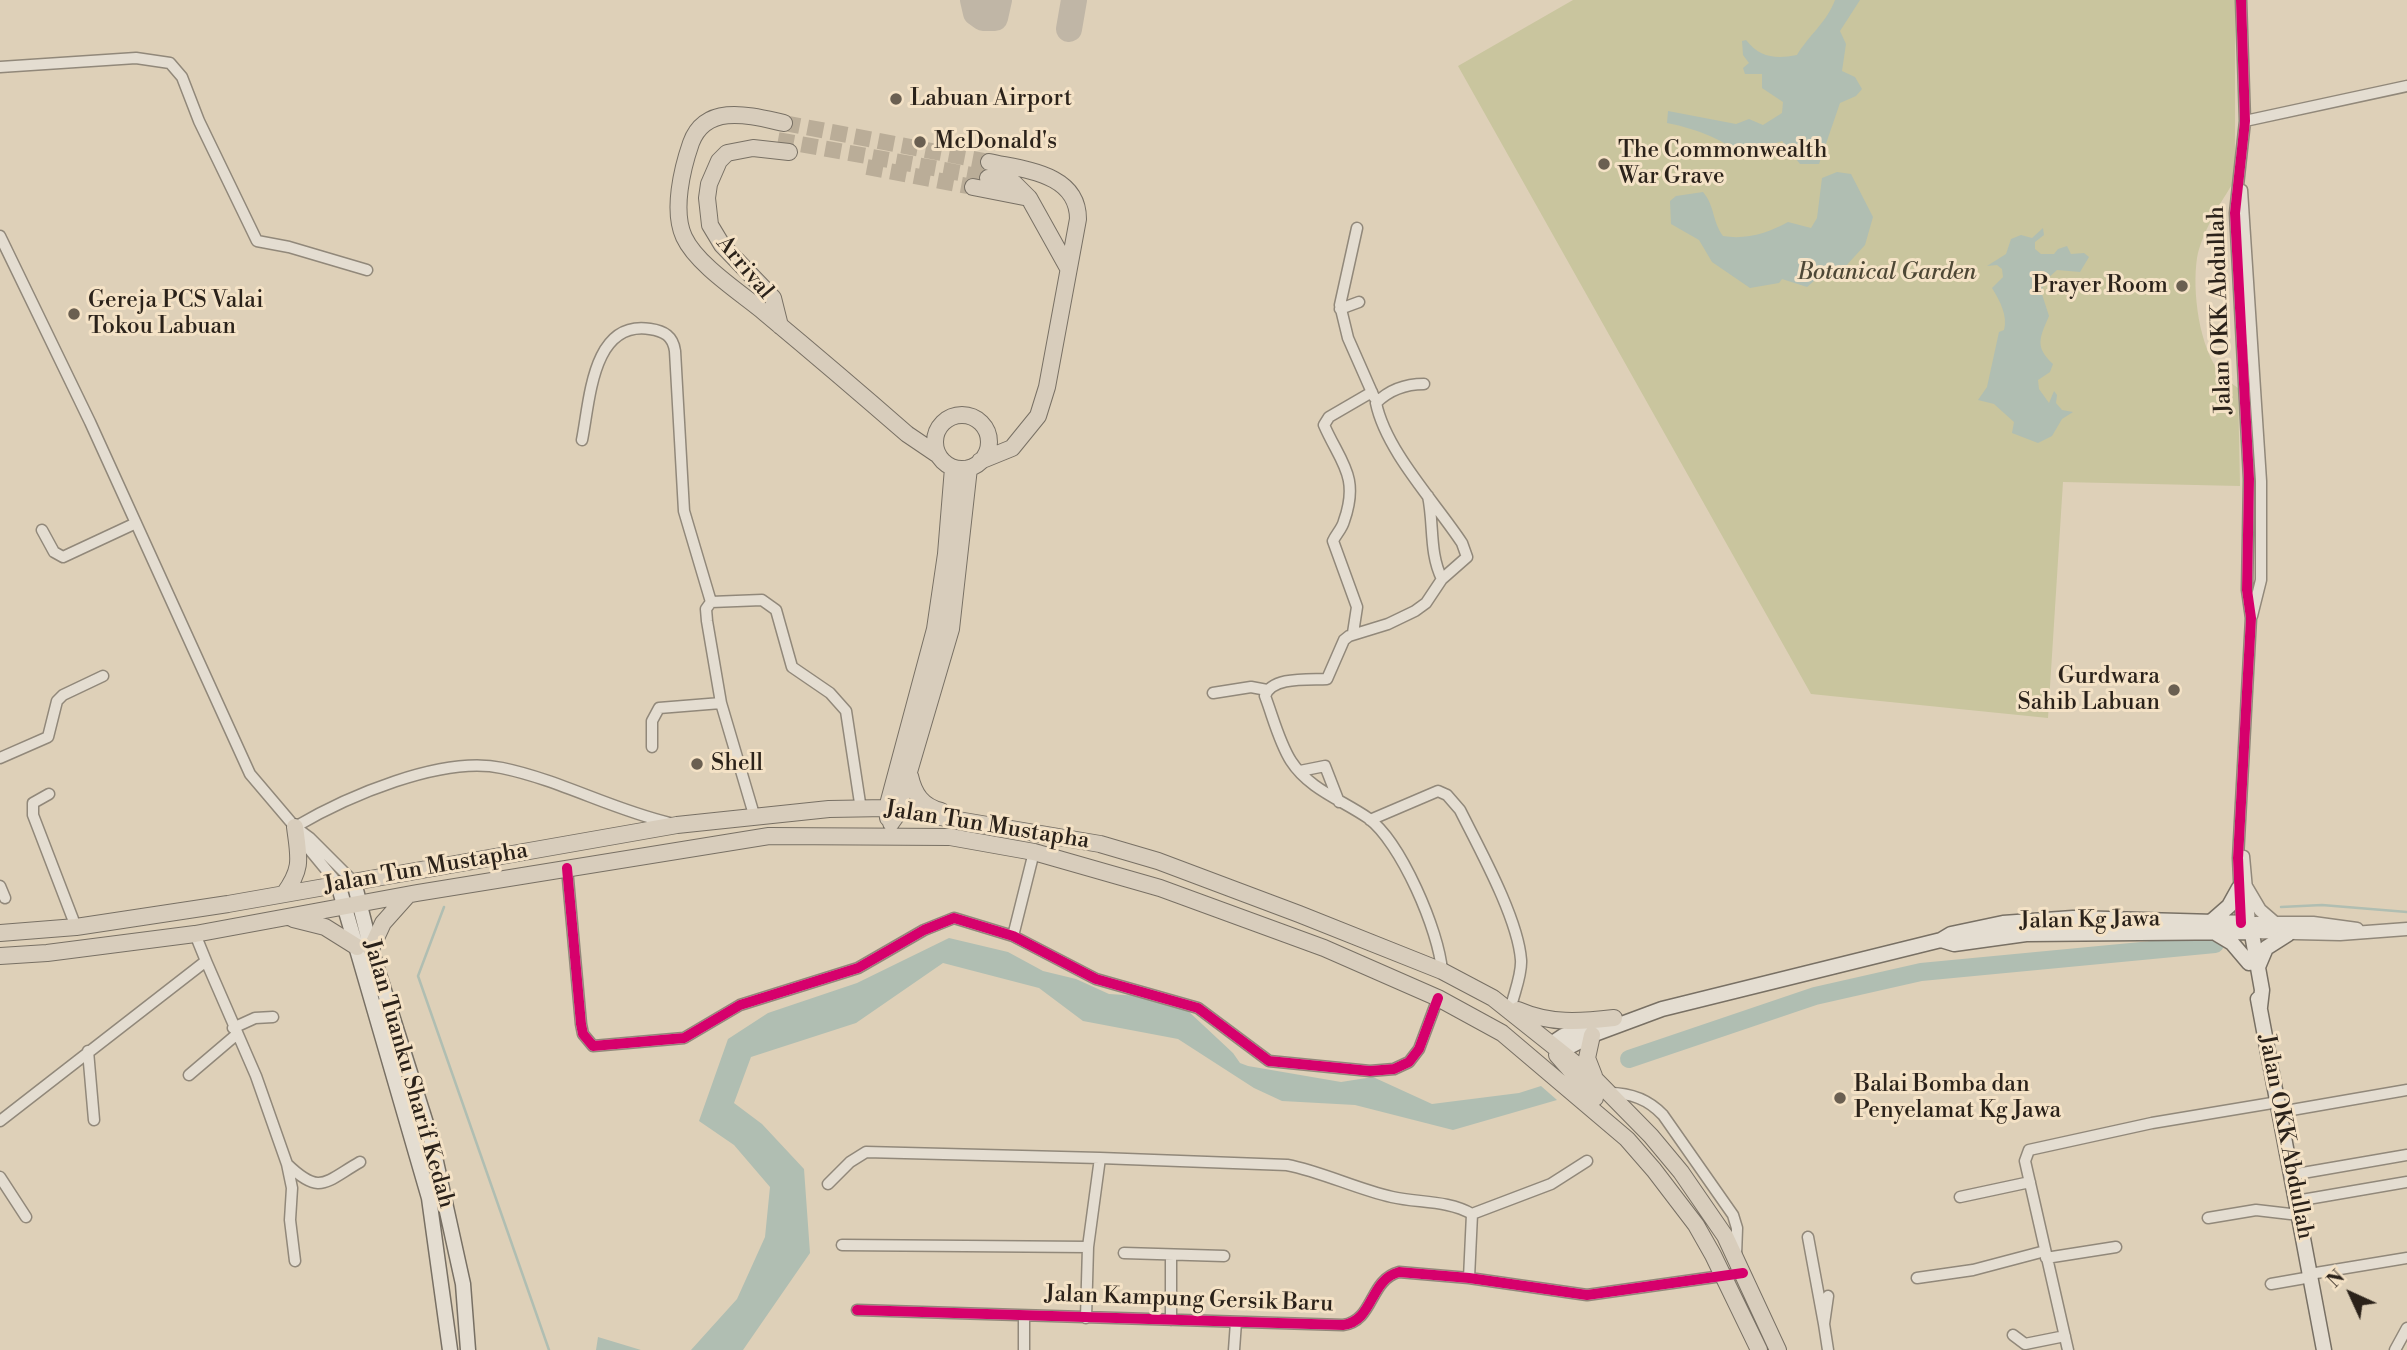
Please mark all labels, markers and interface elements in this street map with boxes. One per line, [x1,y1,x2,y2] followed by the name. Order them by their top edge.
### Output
[910,85,1072,113] place label: Labuan Airport
[888,91,904,107] marker: Labuan Airport
[934,128,1057,156] place label: McDonald's
[912,134,928,150] marker: McDonald's
[1618,137,1827,191] place label: The Commonwealth War Grave
[1596,156,1612,172] marker: The Commonwealth War Grave
[2204,206,2238,414] street label: Jalan OKK Abdullah
[710,231,778,305] street label: Arrival
[1798,259,1976,287] park label: Botanical Garden
[2032,272,2168,300] place label: Prayer Room
[2174,278,2190,294] marker: Prayer Room
[88,287,264,341] place label: Gereja PCS Valai Tokou Labuan
[66,306,82,322] marker: Gereja PCS Valai Tokou Labuan
[2018,663,2160,717] place label: Gurdwara Sahib Labuan
[2166,682,2182,698] marker: Gurdwara Sahib Labuan
[711,750,763,778] place label: Shell
[689,756,705,772] marker: Shell
[883,796,1091,856] street label: Jalan Tun Mustapha
[322,837,530,901] street label: Jalan Tun Mustapha
[2019,906,2161,936] street label: Jalan Kg Jawa
[356,937,460,1211] street label: Jalan Tuanku Sharif Kedah
[2252,1032,2318,1242] street label: Jalan OKK Abdullah
[1854,1071,2061,1125] place label: Balai Bomba dan Penyelamat Kg Jawa
[1832,1090,1848,1106] marker: Balai Bomba dan Penyelamat Kg Jawa
[2316,1259,2386,1329] north arrow
[2322,1265,2350,1293] text: N
[1044,1281,1334,1319] street label: Jalan Kampung Gersik Baru

